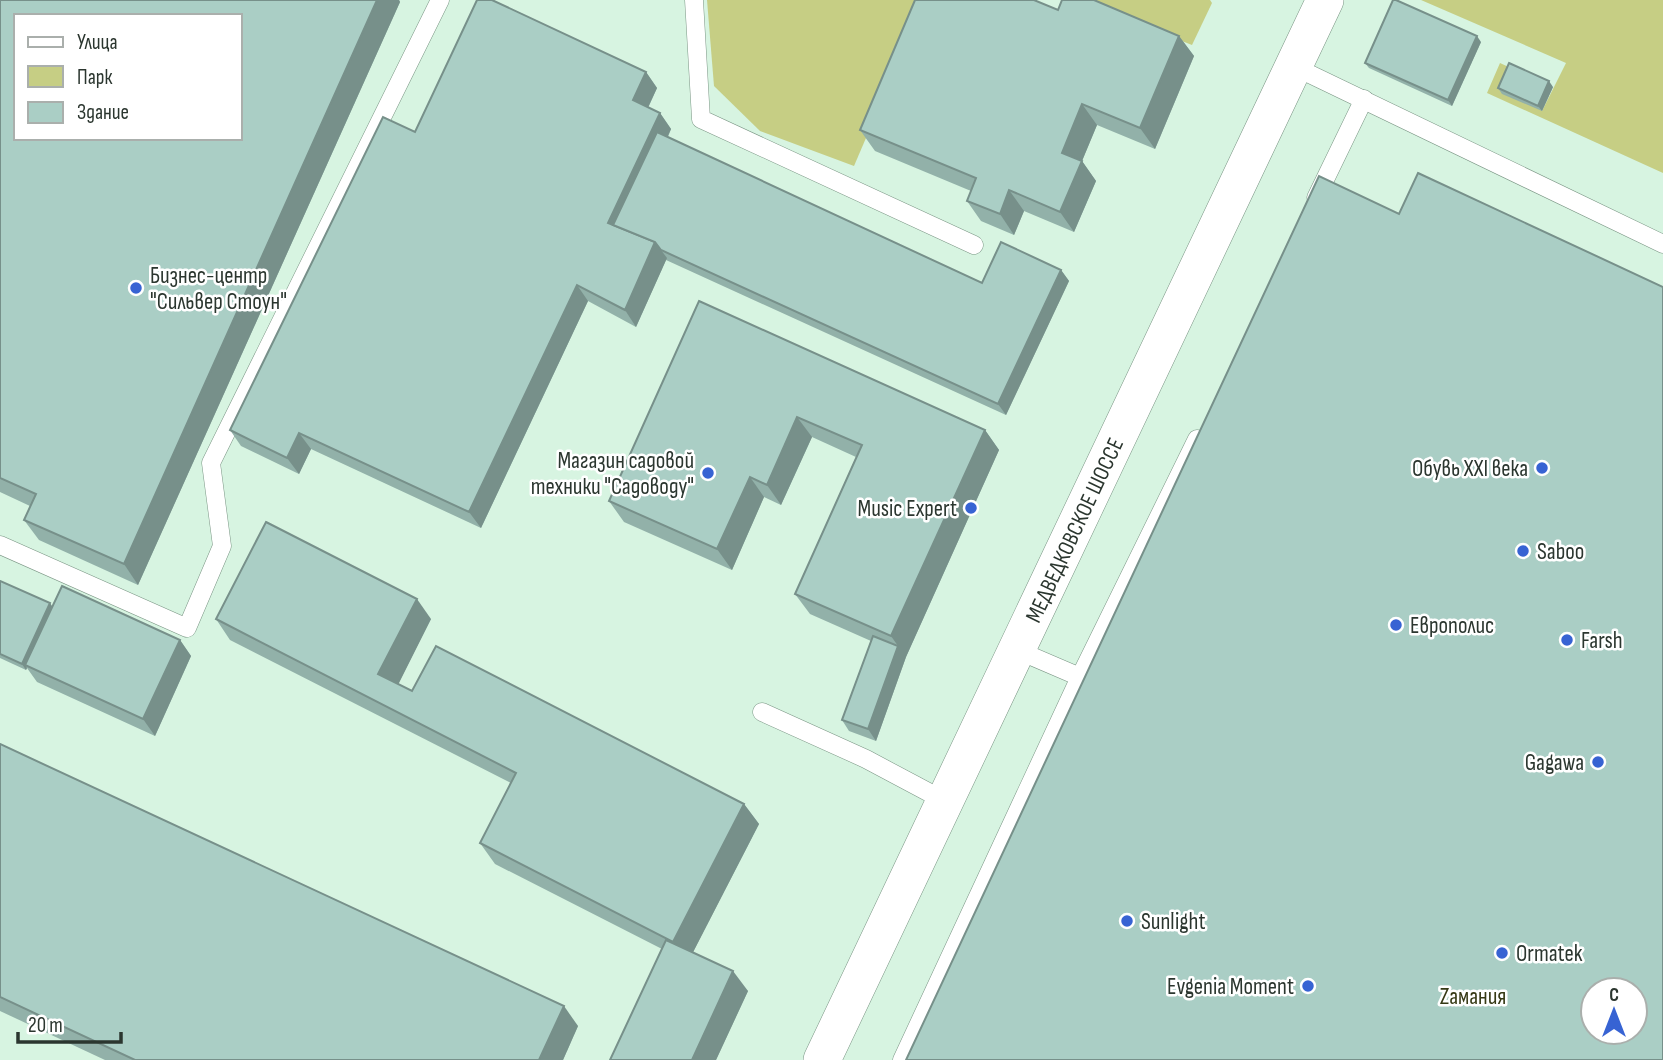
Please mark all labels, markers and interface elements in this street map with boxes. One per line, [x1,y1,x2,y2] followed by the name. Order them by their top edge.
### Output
[14,14,242,140] legend
[77,30,118,55] text: Улица
[77,65,112,90] text: Парк
[77,100,129,125] text: Здание
[150,262,287,316] place label: Бизнес-центр "Сильвер Стоун"
[128,280,144,296] marker: Бизнес-центр "Сильвер Стоун"
[1020,434,1130,627] street label: МЕДВЕДКОВСКОЕ ШОССЕ
[531,447,694,501] place label: Магазин садовой техники "Садоводу"
[1412,455,1528,483] place label: Обувь XXI века
[1534,460,1550,476] marker: Обувь XXI века
[700,465,716,481] marker: Магазин садовой техники "Садоводу"
[858,495,957,523] place label: Music Expert
[963,500,979,516] marker: Music Expert
[1537,538,1584,566] place label: Saboo
[1515,543,1531,559] marker: Saboo
[1410,612,1494,640] place label: Европолис
[1388,617,1404,633] marker: Европолис
[1581,627,1623,655] place label: Farsh
[1559,632,1575,648] marker: Farsh
[1525,749,1584,777] place label: Gagawa
[1590,754,1606,770] marker: Gagawa
[1141,908,1206,936] place label: Sunlight
[1119,913,1135,929] marker: Sunlight
[1516,940,1583,968] place label: Ormatek
[1494,945,1510,961] marker: Ormatek
[1167,973,1294,1001] place label: Evgenia Moment
[1579,976,1649,1046] north arrow
[1300,978,1316,994] marker: Evgenia Moment
[1440,983,1506,1011] park label: Zамания
[1609,984,1619,1007] text: С
[18,1000,121,1044] scale bar
[28,1013,63,1038] text: 20 m

